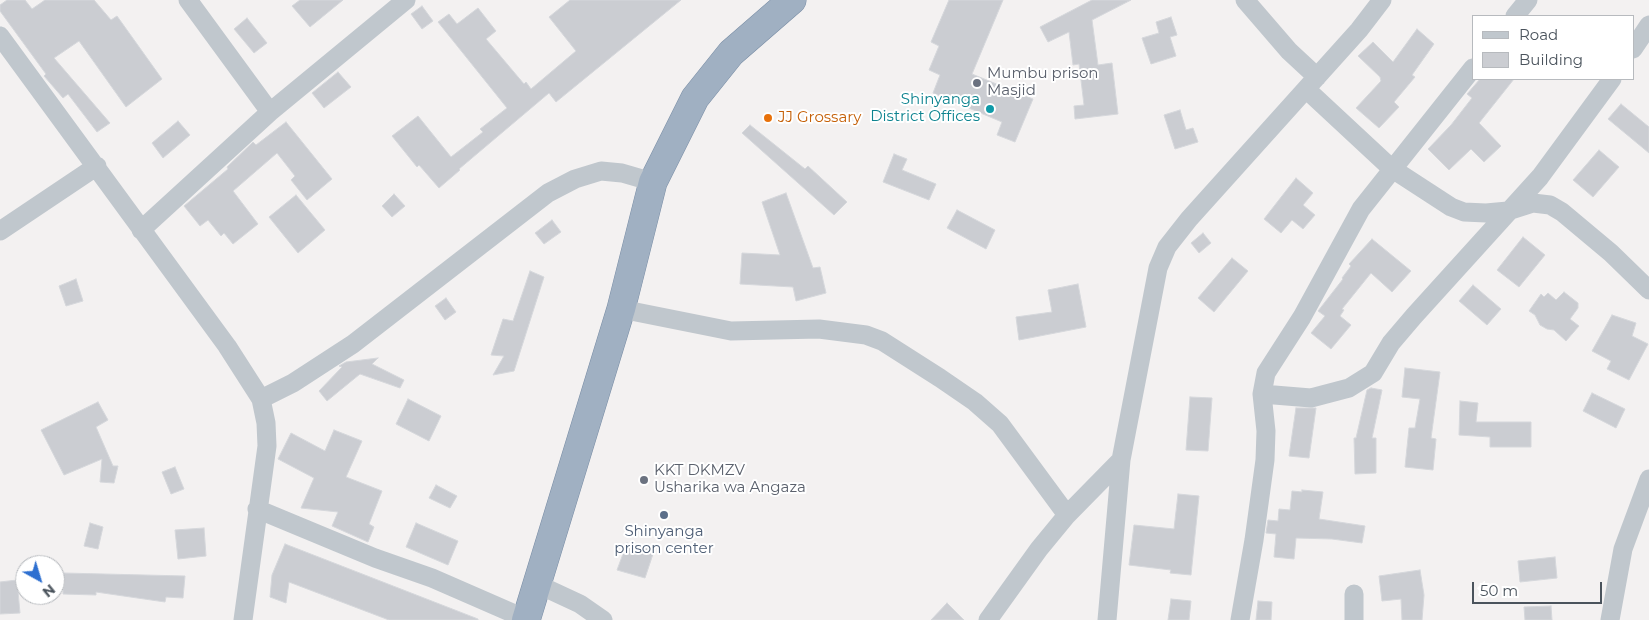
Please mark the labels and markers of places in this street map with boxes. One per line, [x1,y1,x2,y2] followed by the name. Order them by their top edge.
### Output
[987,65,1098,100] place label: Mumbu prison Masjid
[971,77,983,89] marker: Mumbu prison Masjid
[870,91,980,126] place label: Shinyanga District Offices
[984,103,996,115] marker: Shinyanga District Offices
[778,109,861,127] place label: JJ Grossary
[762,112,774,124] marker: JJ Grossary
[654,462,806,497] place label: KKT DKMZV Usharika wa Angaza
[638,474,650,486] marker: KKT DKMZV Usharika wa Angaza
[658,509,670,521] marker: Shinyanga prison center
[614,523,714,558] place label: Shinyanga prison center

